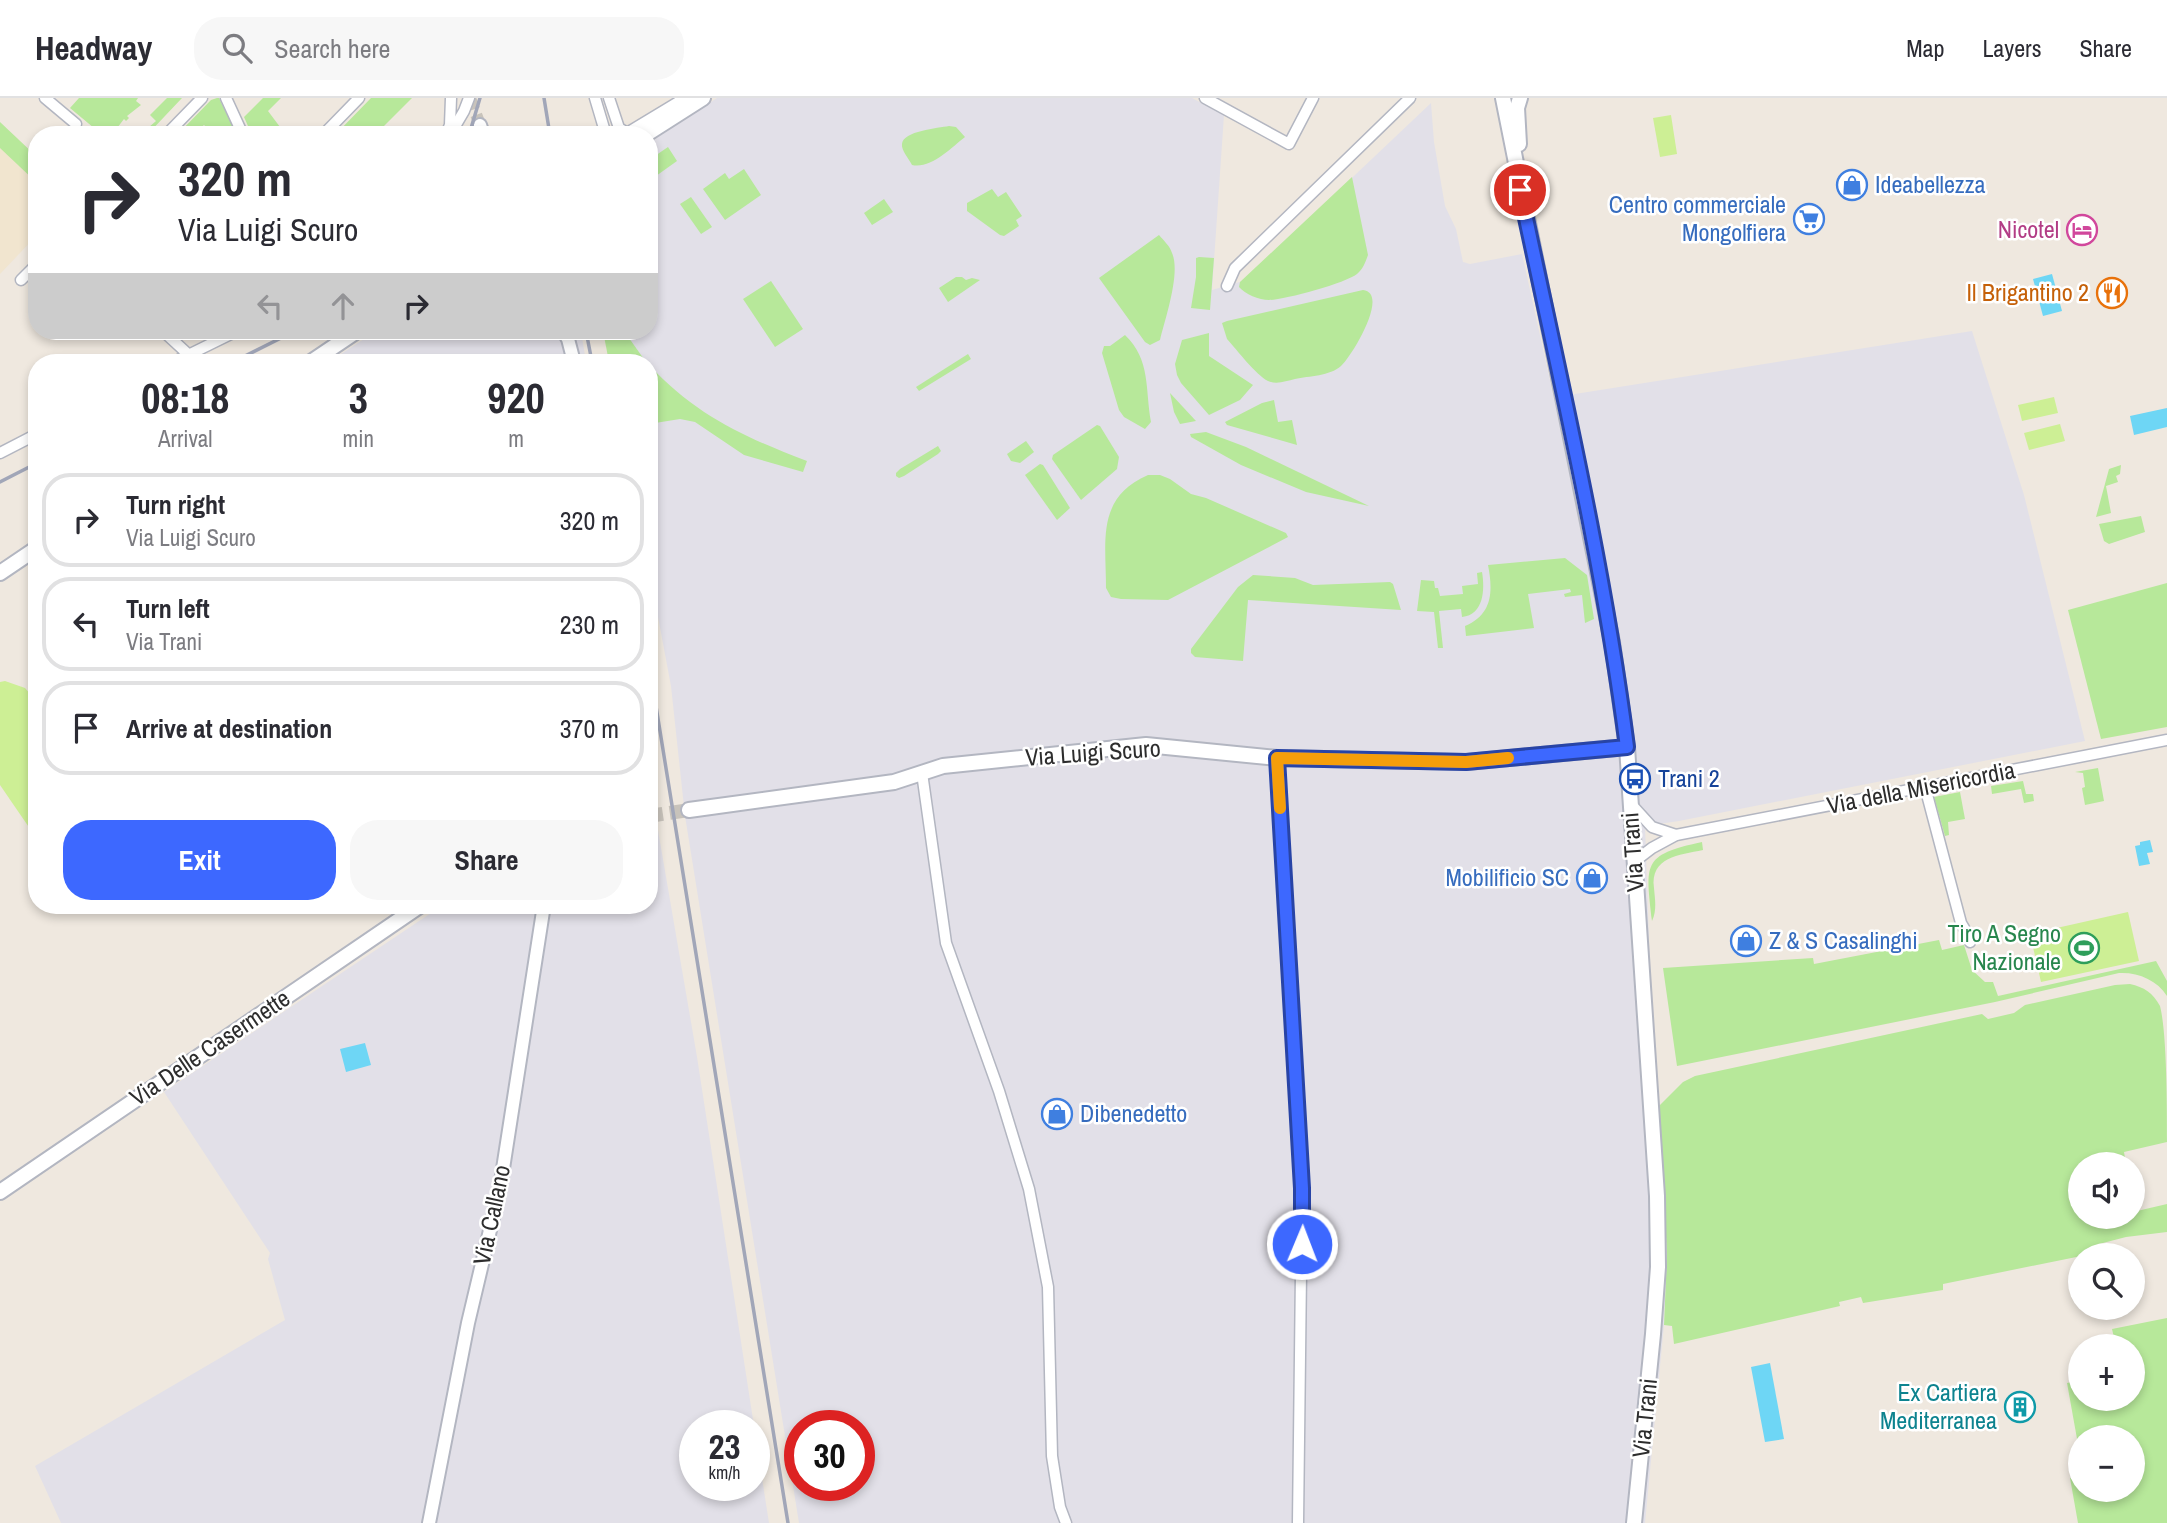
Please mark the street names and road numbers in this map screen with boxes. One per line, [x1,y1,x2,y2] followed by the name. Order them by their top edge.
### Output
[1024,731,1162,773] street label: Via Luigi Scuro
[1824,753,2018,821] street label: Via della Misericordia
[1613,811,1651,893] street label: Via Trani
[123,982,296,1113] street label: Via Delle Casermette
[465,1162,517,1268] street label: Via Callano
[1624,1377,1664,1459] street label: Via Trani

